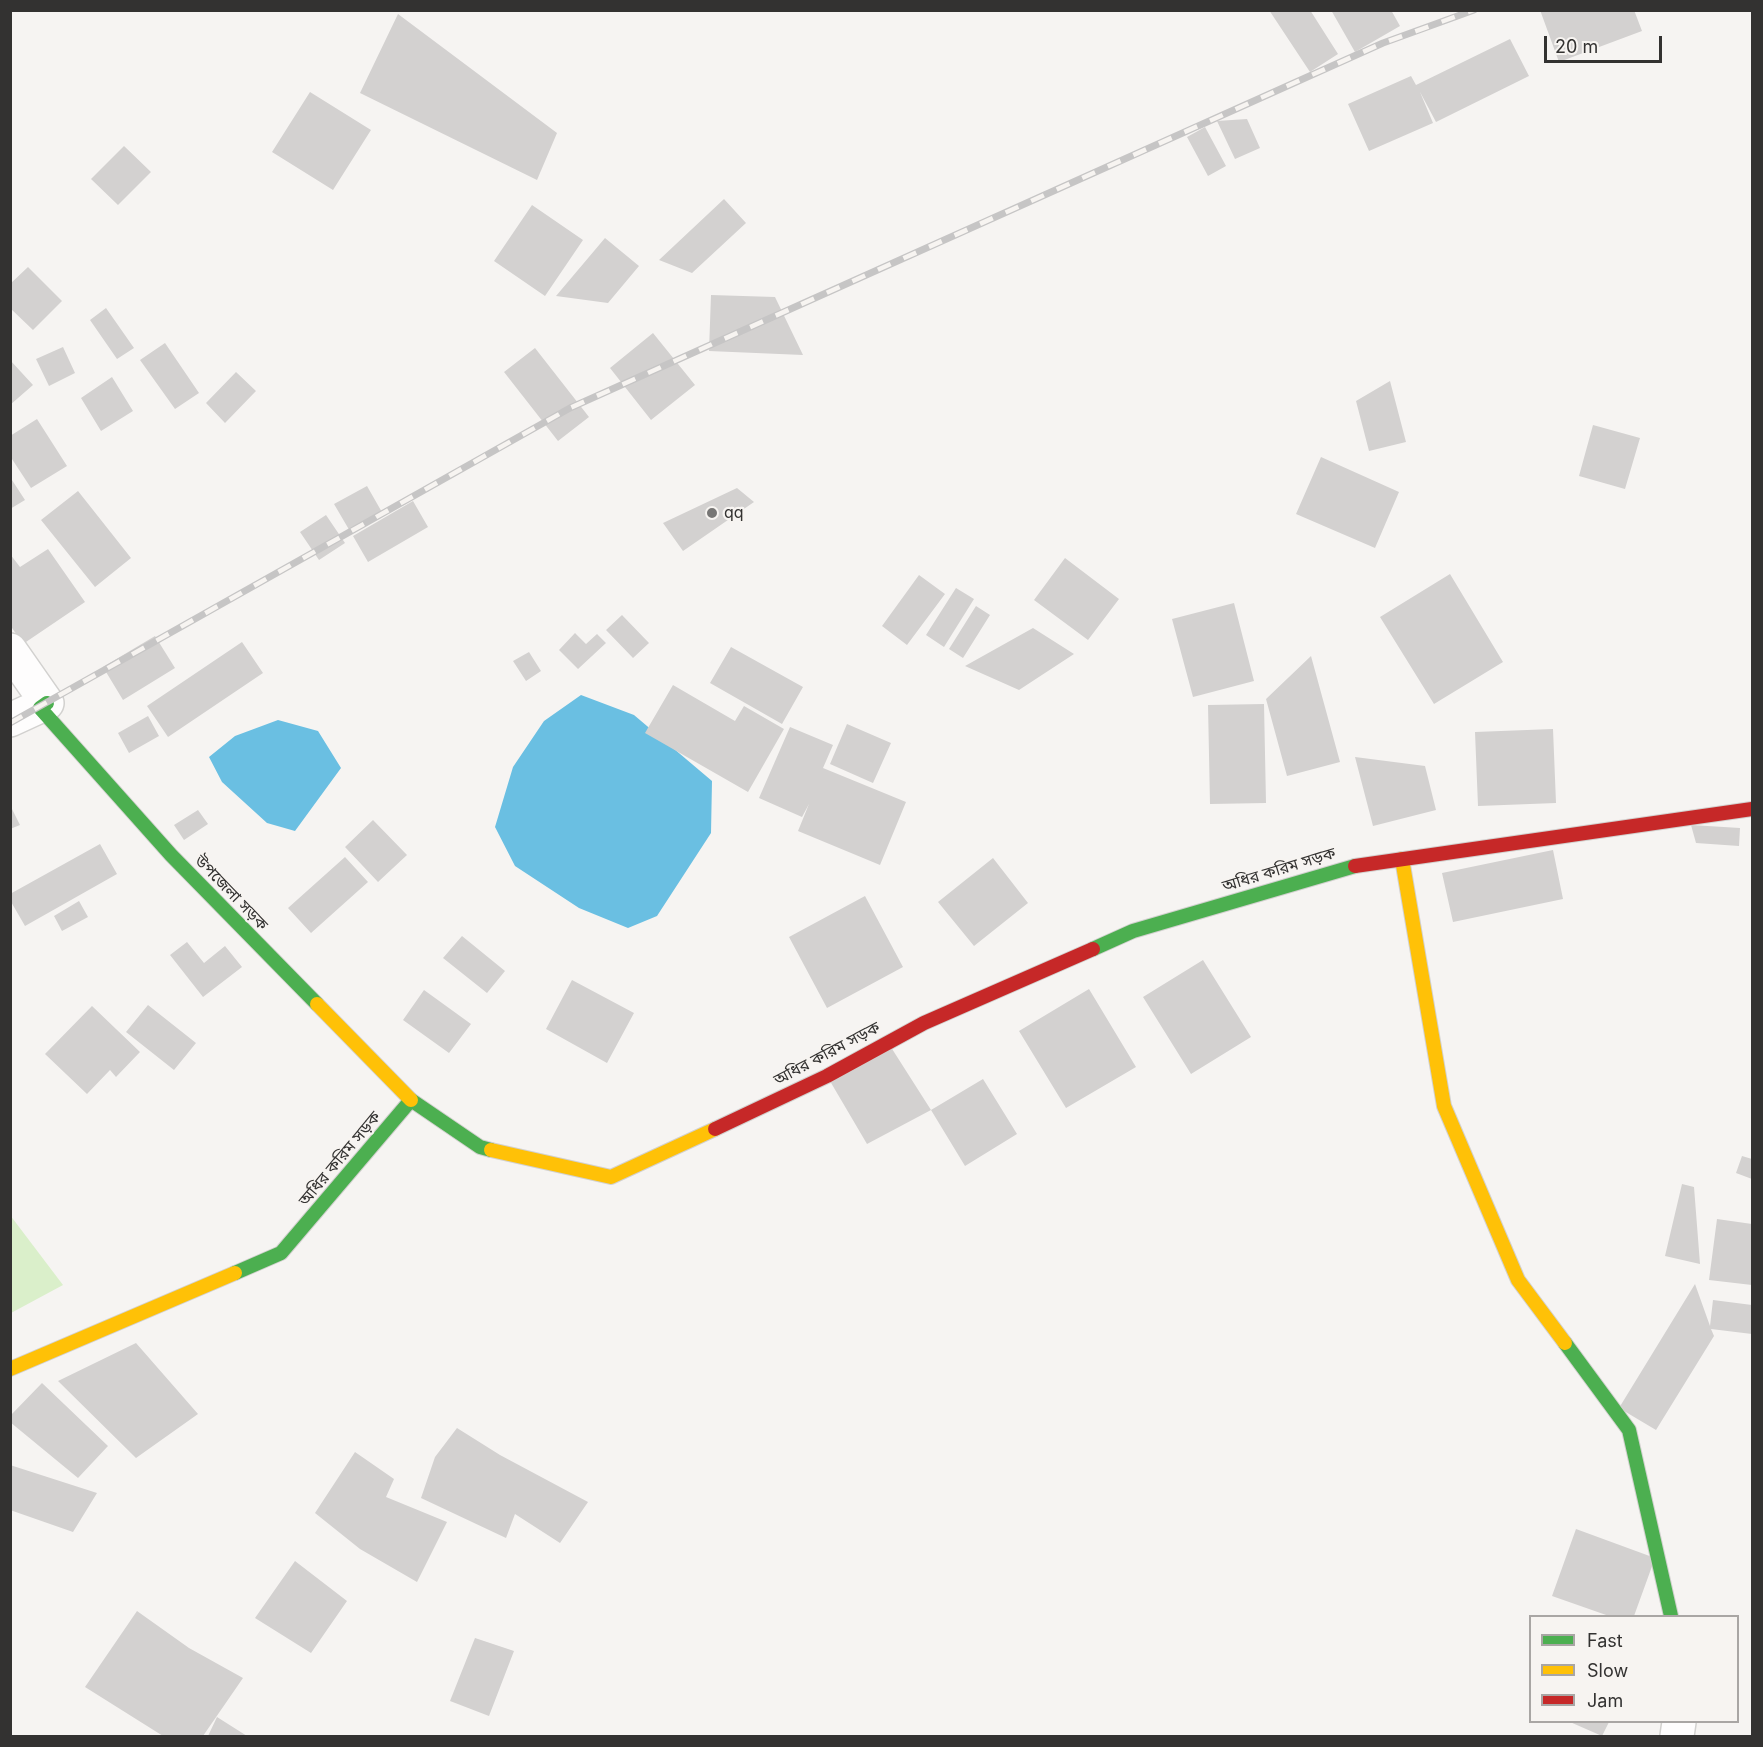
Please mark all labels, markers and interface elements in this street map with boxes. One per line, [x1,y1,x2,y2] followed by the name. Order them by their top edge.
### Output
[1547,24,1666,62] scale bar
[1555,36,1598,57] text: 20 m
[724,503,744,523] place label: qq
[705,506,719,520] marker: qq
[1220,844,1338,896] street label: অধির করিম সড়ক
[190,851,272,935] street label: উপজেলা সড়ক
[771,1018,883,1090] street label: অধির করিম সড়ক
[295,1108,385,1210] street label: অধির করিম সড়ক
[1529,1615,1739,1723] legend
[1587,1630,1623,1651] text: Fast
[1587,1660,1628,1681] text: Slow
[1587,1690,1623,1711] text: Jam

